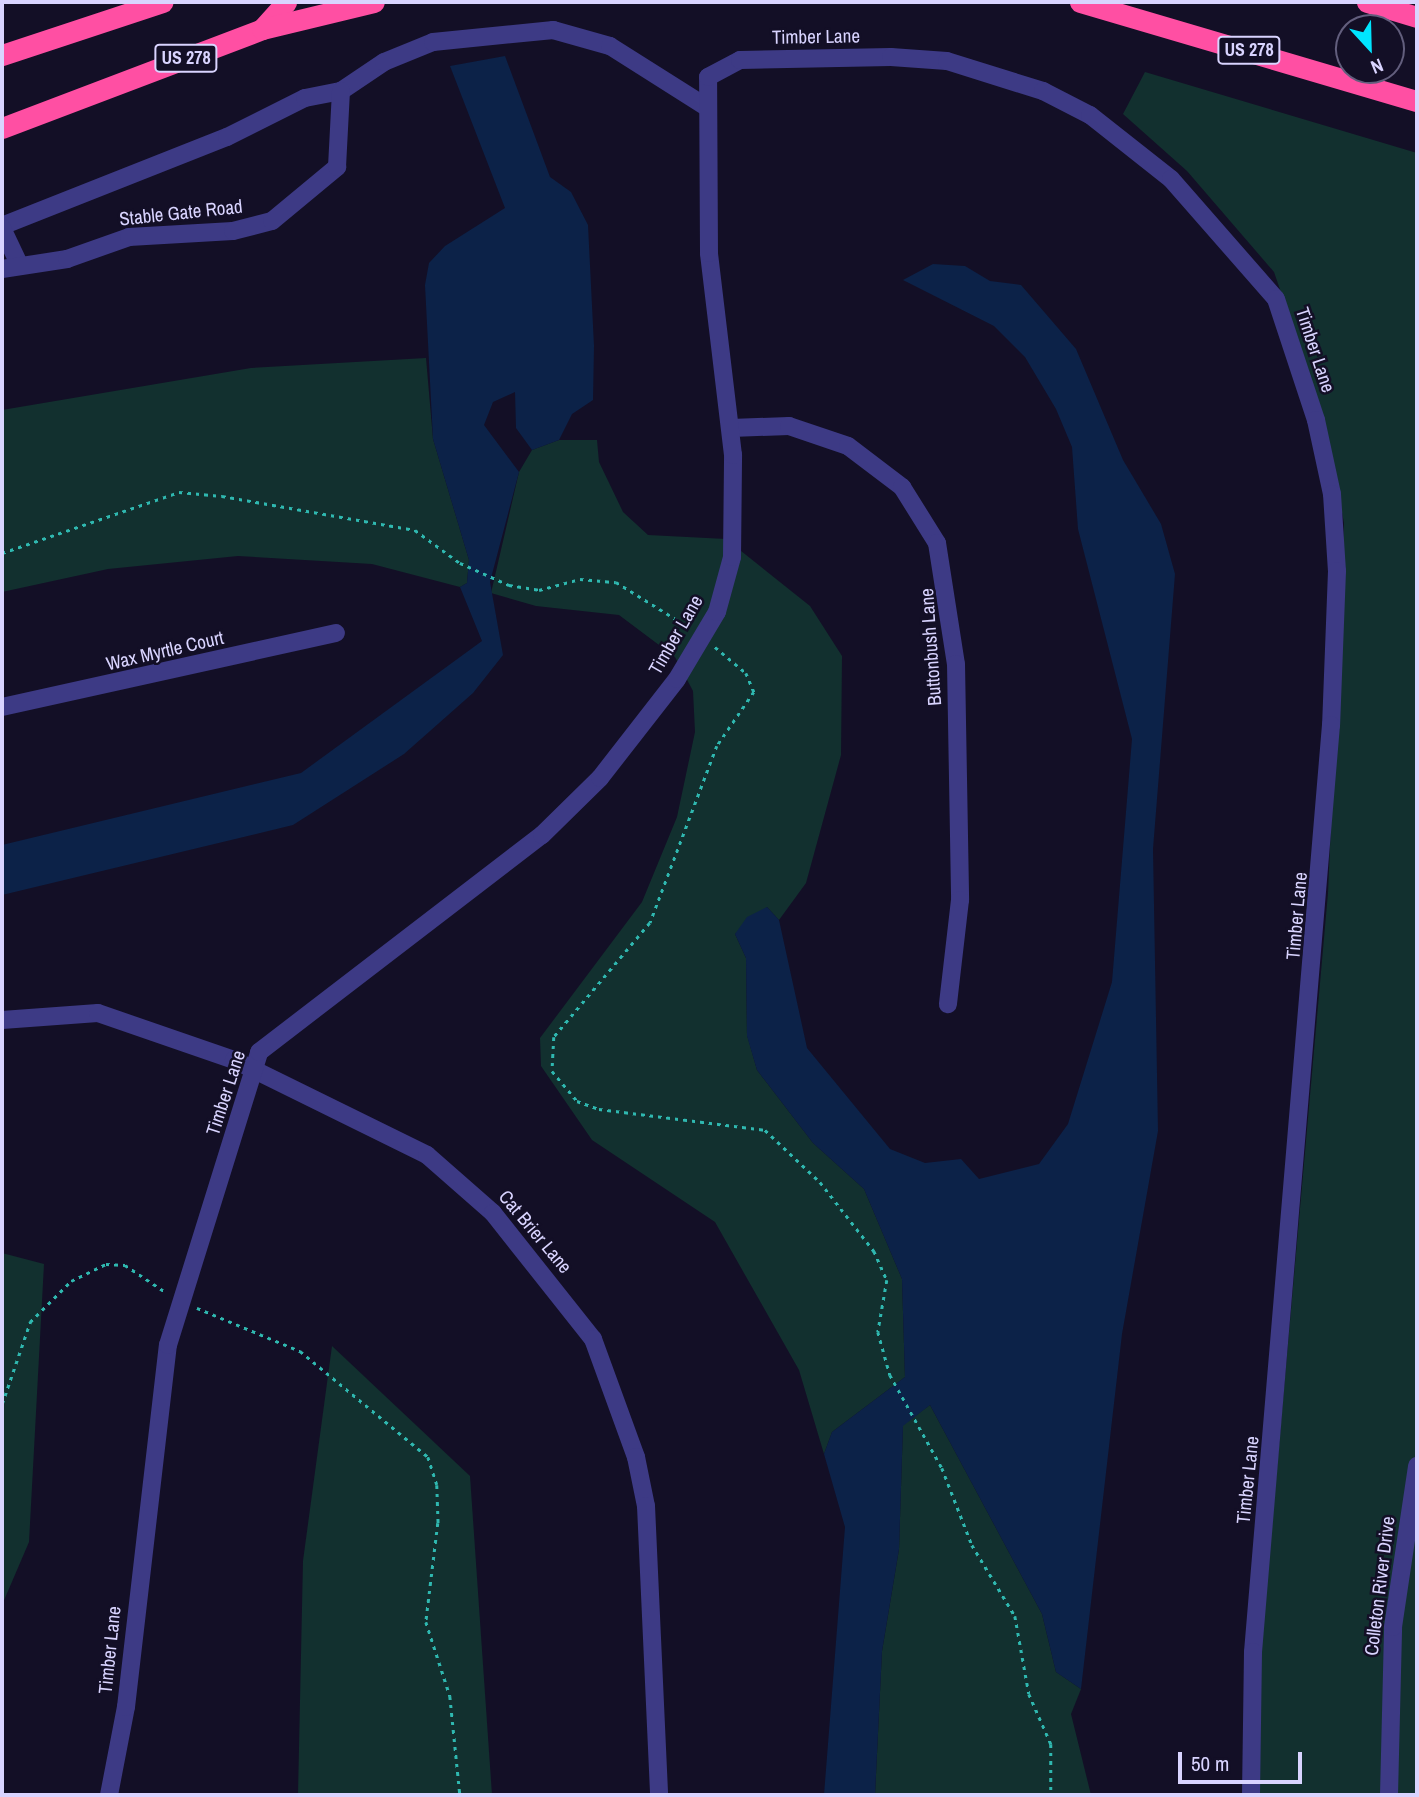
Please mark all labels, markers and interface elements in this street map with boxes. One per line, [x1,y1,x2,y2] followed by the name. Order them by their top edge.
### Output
[1335,14,1405,84] north arrow
[772,25,860,49] street label: Timber Lane
[1216,36,1282,64] road number: US 278
[153,44,219,72] road number: US 278
[1367,52,1387,81] text: N
[118,195,244,231] street label: Stable Gate Road
[1291,305,1339,395] street label: Timber Lane
[916,587,946,707] street label: Buttonbush Lane
[644,591,708,679] street label: Timber Lane
[104,626,226,676] street label: Wax Myrtle Court
[1282,871,1312,961] street label: Timber Lane
[202,1048,250,1138] street label: Timber Lane
[494,1186,576,1278] street label: Cat Brier Lane
[1232,1435,1264,1525] street label: Timber Lane
[1360,1515,1400,1657] street label: Colleton River Drive
[94,1605,126,1695] street label: Timber Lane
[1181,1738,1305,1782] scale bar
[1191,1749,1229,1778] text: 50 m

